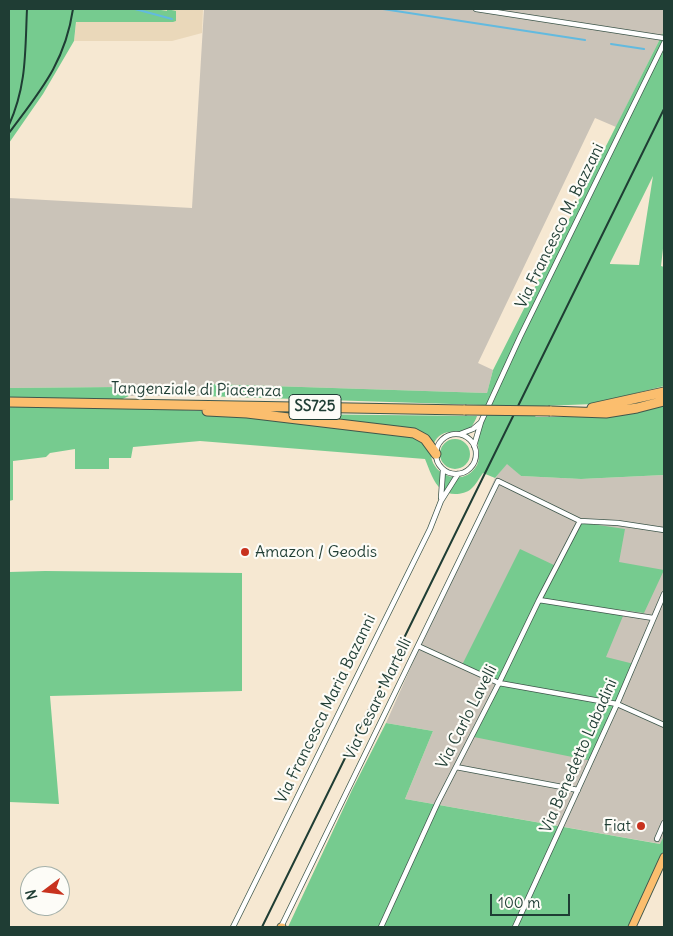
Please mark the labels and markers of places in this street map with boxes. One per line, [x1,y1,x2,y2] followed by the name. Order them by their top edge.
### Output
[255,542,377,562] place label: Amazon / Geodis
[239,546,251,558] marker: Amazon / Geodis
[604,816,631,836] place label: Fiat
[635,820,647,832] marker: Fiat

